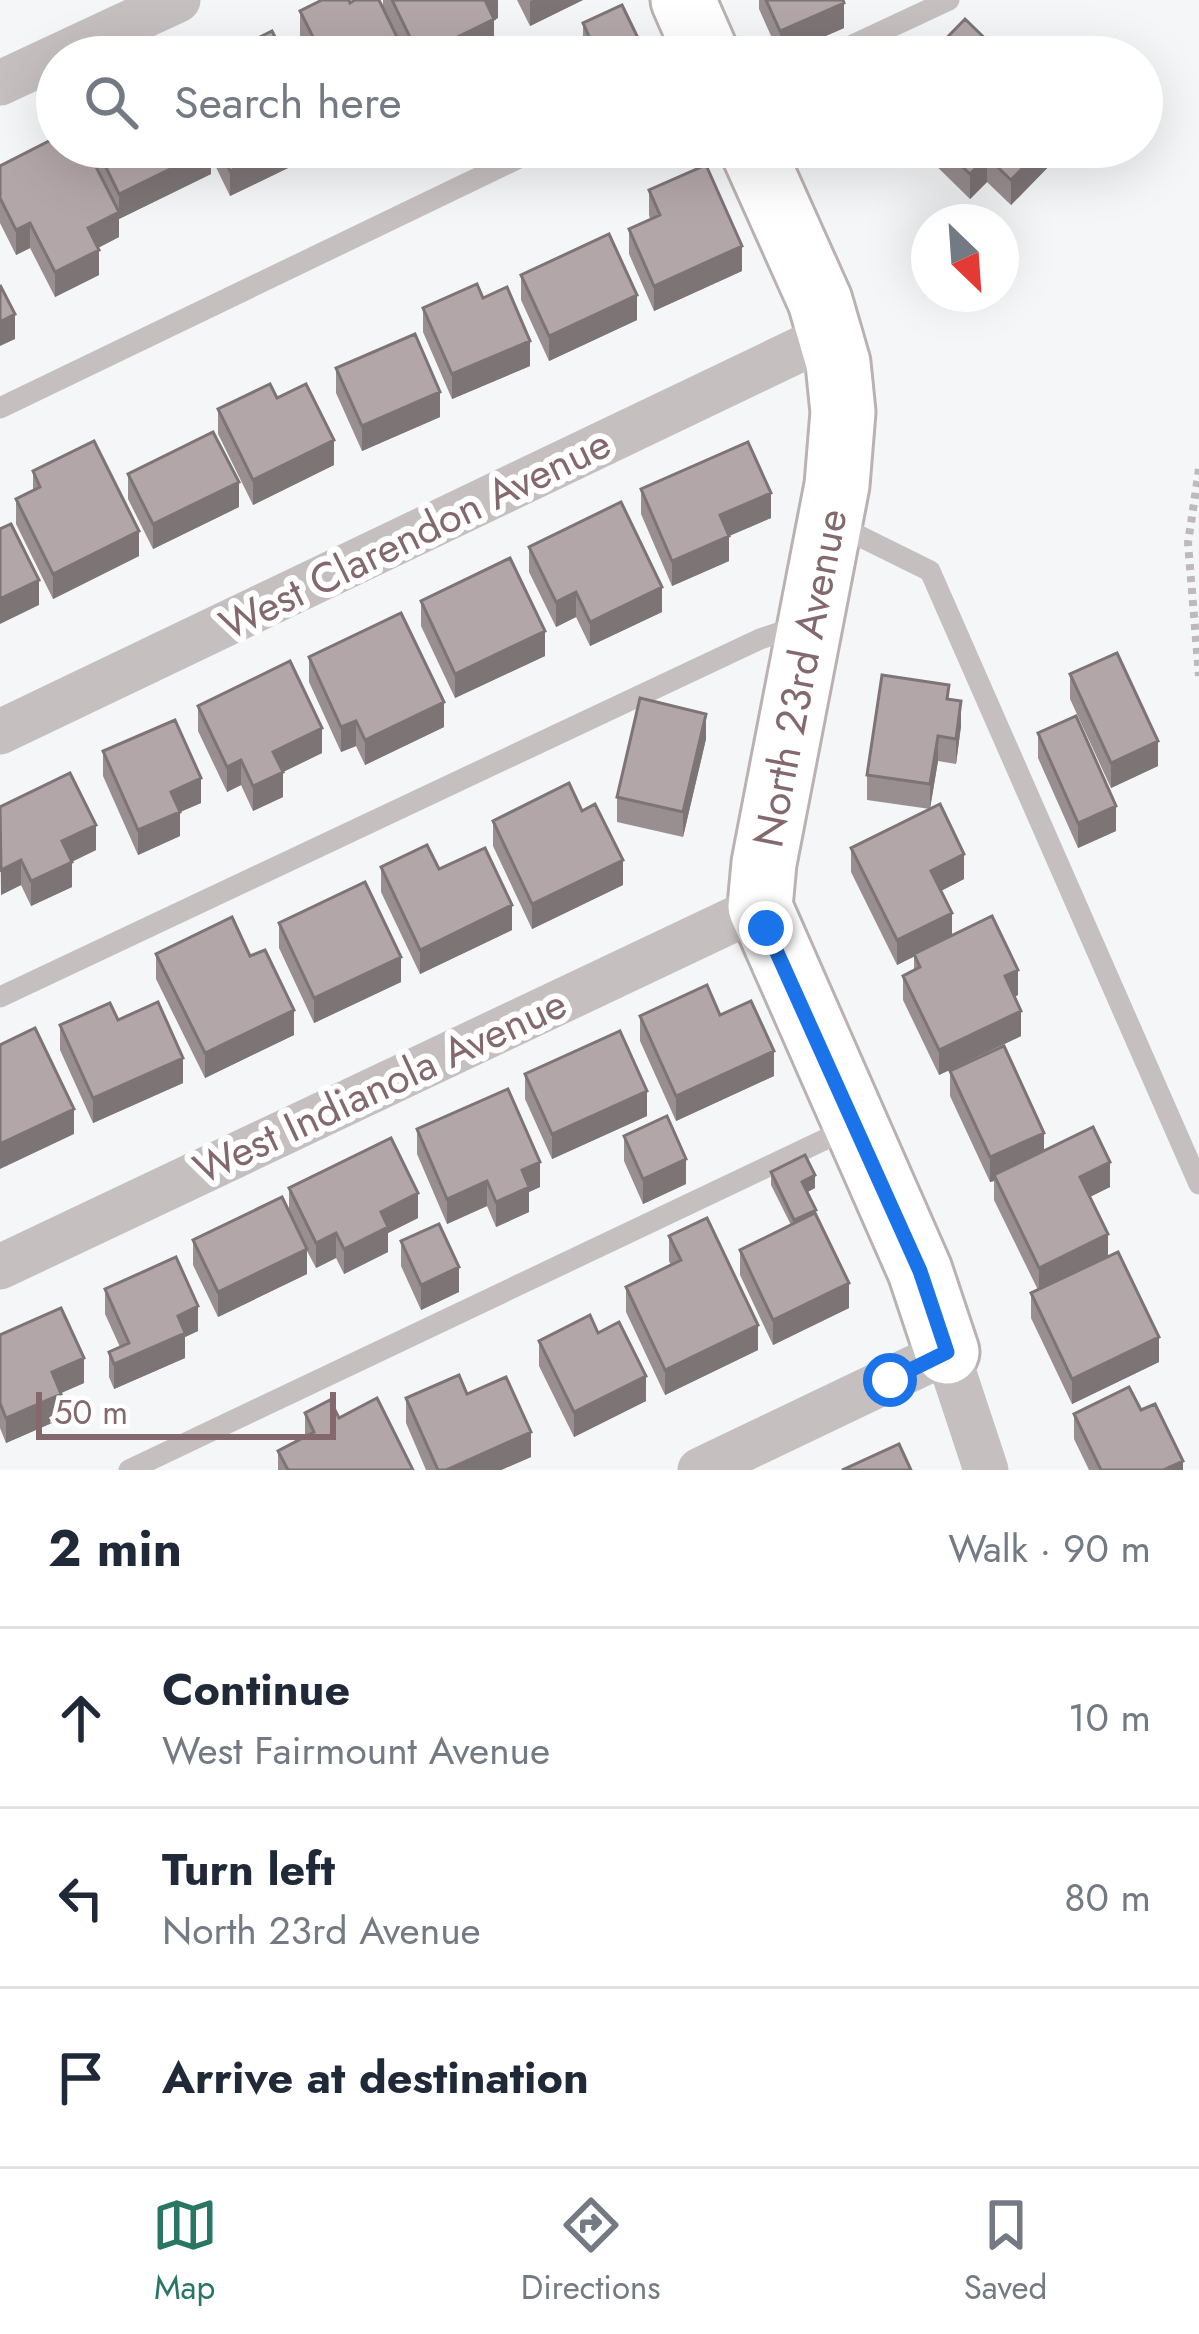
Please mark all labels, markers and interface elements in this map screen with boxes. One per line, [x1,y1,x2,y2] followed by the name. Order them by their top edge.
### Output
[36,36,1163,168] search box
[78,69,144,135] icon: search
[174,70,402,135] text: Search here
[911,204,1019,312] north arrow
[209,413,621,655] street label: West Clarendon Avenue
[737,504,863,852] street label: North 23rd Avenue
[739,901,793,955] route end
[184,973,576,1199] street label: West Indianola Avenue
[863,1353,917,1407] route start
[36,1386,336,1439] scale bar
[54,1389,128,1436] text: 50 m
[48,1511,182,1585] text: 2 min
[948,1520,1151,1577] text: Walk · 90 m
[162,1657,350,1722] text: Continue
[48,1685,114,1751] icon: ahead
[1068,1689,1151,1746] text: 10 m
[162,1722,550,1779] text: West Fairmount Avenue
[162,1837,335,1902] text: Turn left
[48,1865,114,1931] icon: left
[1064,1869,1151,1926] text: 80 m
[162,1902,481,1959] text: North 23rd Avenue
[48,2045,114,2111] icon: arrive
[162,2045,589,2110] text: Arrive at destination
[152,2192,218,2311] tab: Map
[521,2192,661,2311] tab: Directions
[964,2192,1047,2311] tab: Saved

